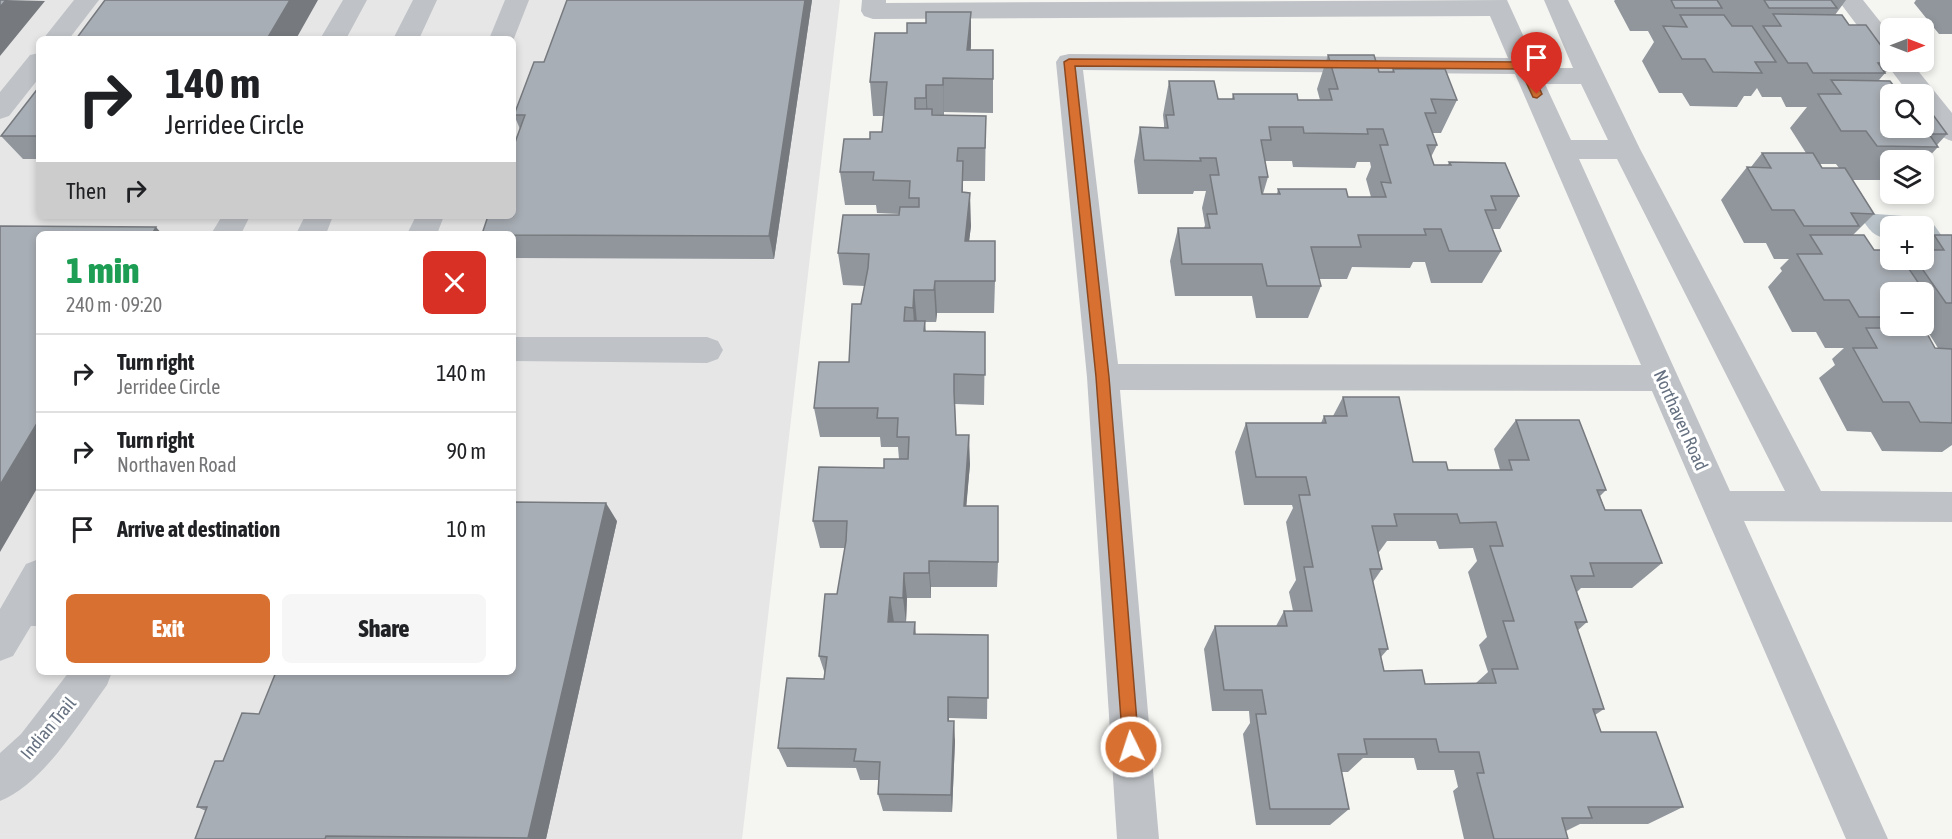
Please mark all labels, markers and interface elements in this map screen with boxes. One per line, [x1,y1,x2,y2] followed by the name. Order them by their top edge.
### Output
[1880,18,1934,72] north arrow
[1880,18,1934,336] map controls
[1511,32,1562,94] pin
[1520,41,1553,74] icon: arrive
[165,59,260,107] text: 140 m
[66,60,144,138] icon: right
[1880,84,1934,138] button: search
[165,109,304,140] text: Jerridee Circle
[1880,150,1934,204] button: layers
[119,174,152,207] icon: right
[66,178,107,204] text: Then
[1880,216,1934,270] button: +
[66,249,140,291] text: 1 min
[423,251,486,314] button: close
[1880,282,1934,336] button: −
[66,293,162,316] text: 240 m · 09:20
[117,349,194,375] text: Turn right
[66,357,99,390] icon: right
[436,360,486,386] text: 140 m
[1650,367,1712,473] street label: Northaven Road
[117,375,220,398] text: Jerridee Circle
[117,427,194,453] text: Turn right
[66,435,99,468] icon: right
[446,438,486,464] text: 90 m
[117,453,236,476] text: Northaven Road
[66,513,99,546] icon: arrive
[117,516,280,542] text: Arrive at destination
[446,516,486,542] text: 10 m
[66,594,270,663] button: Exit
[282,594,486,663] button: Share
[16,693,80,763] street label: Indian Trail
[1099,715,1163,779] position arrow

